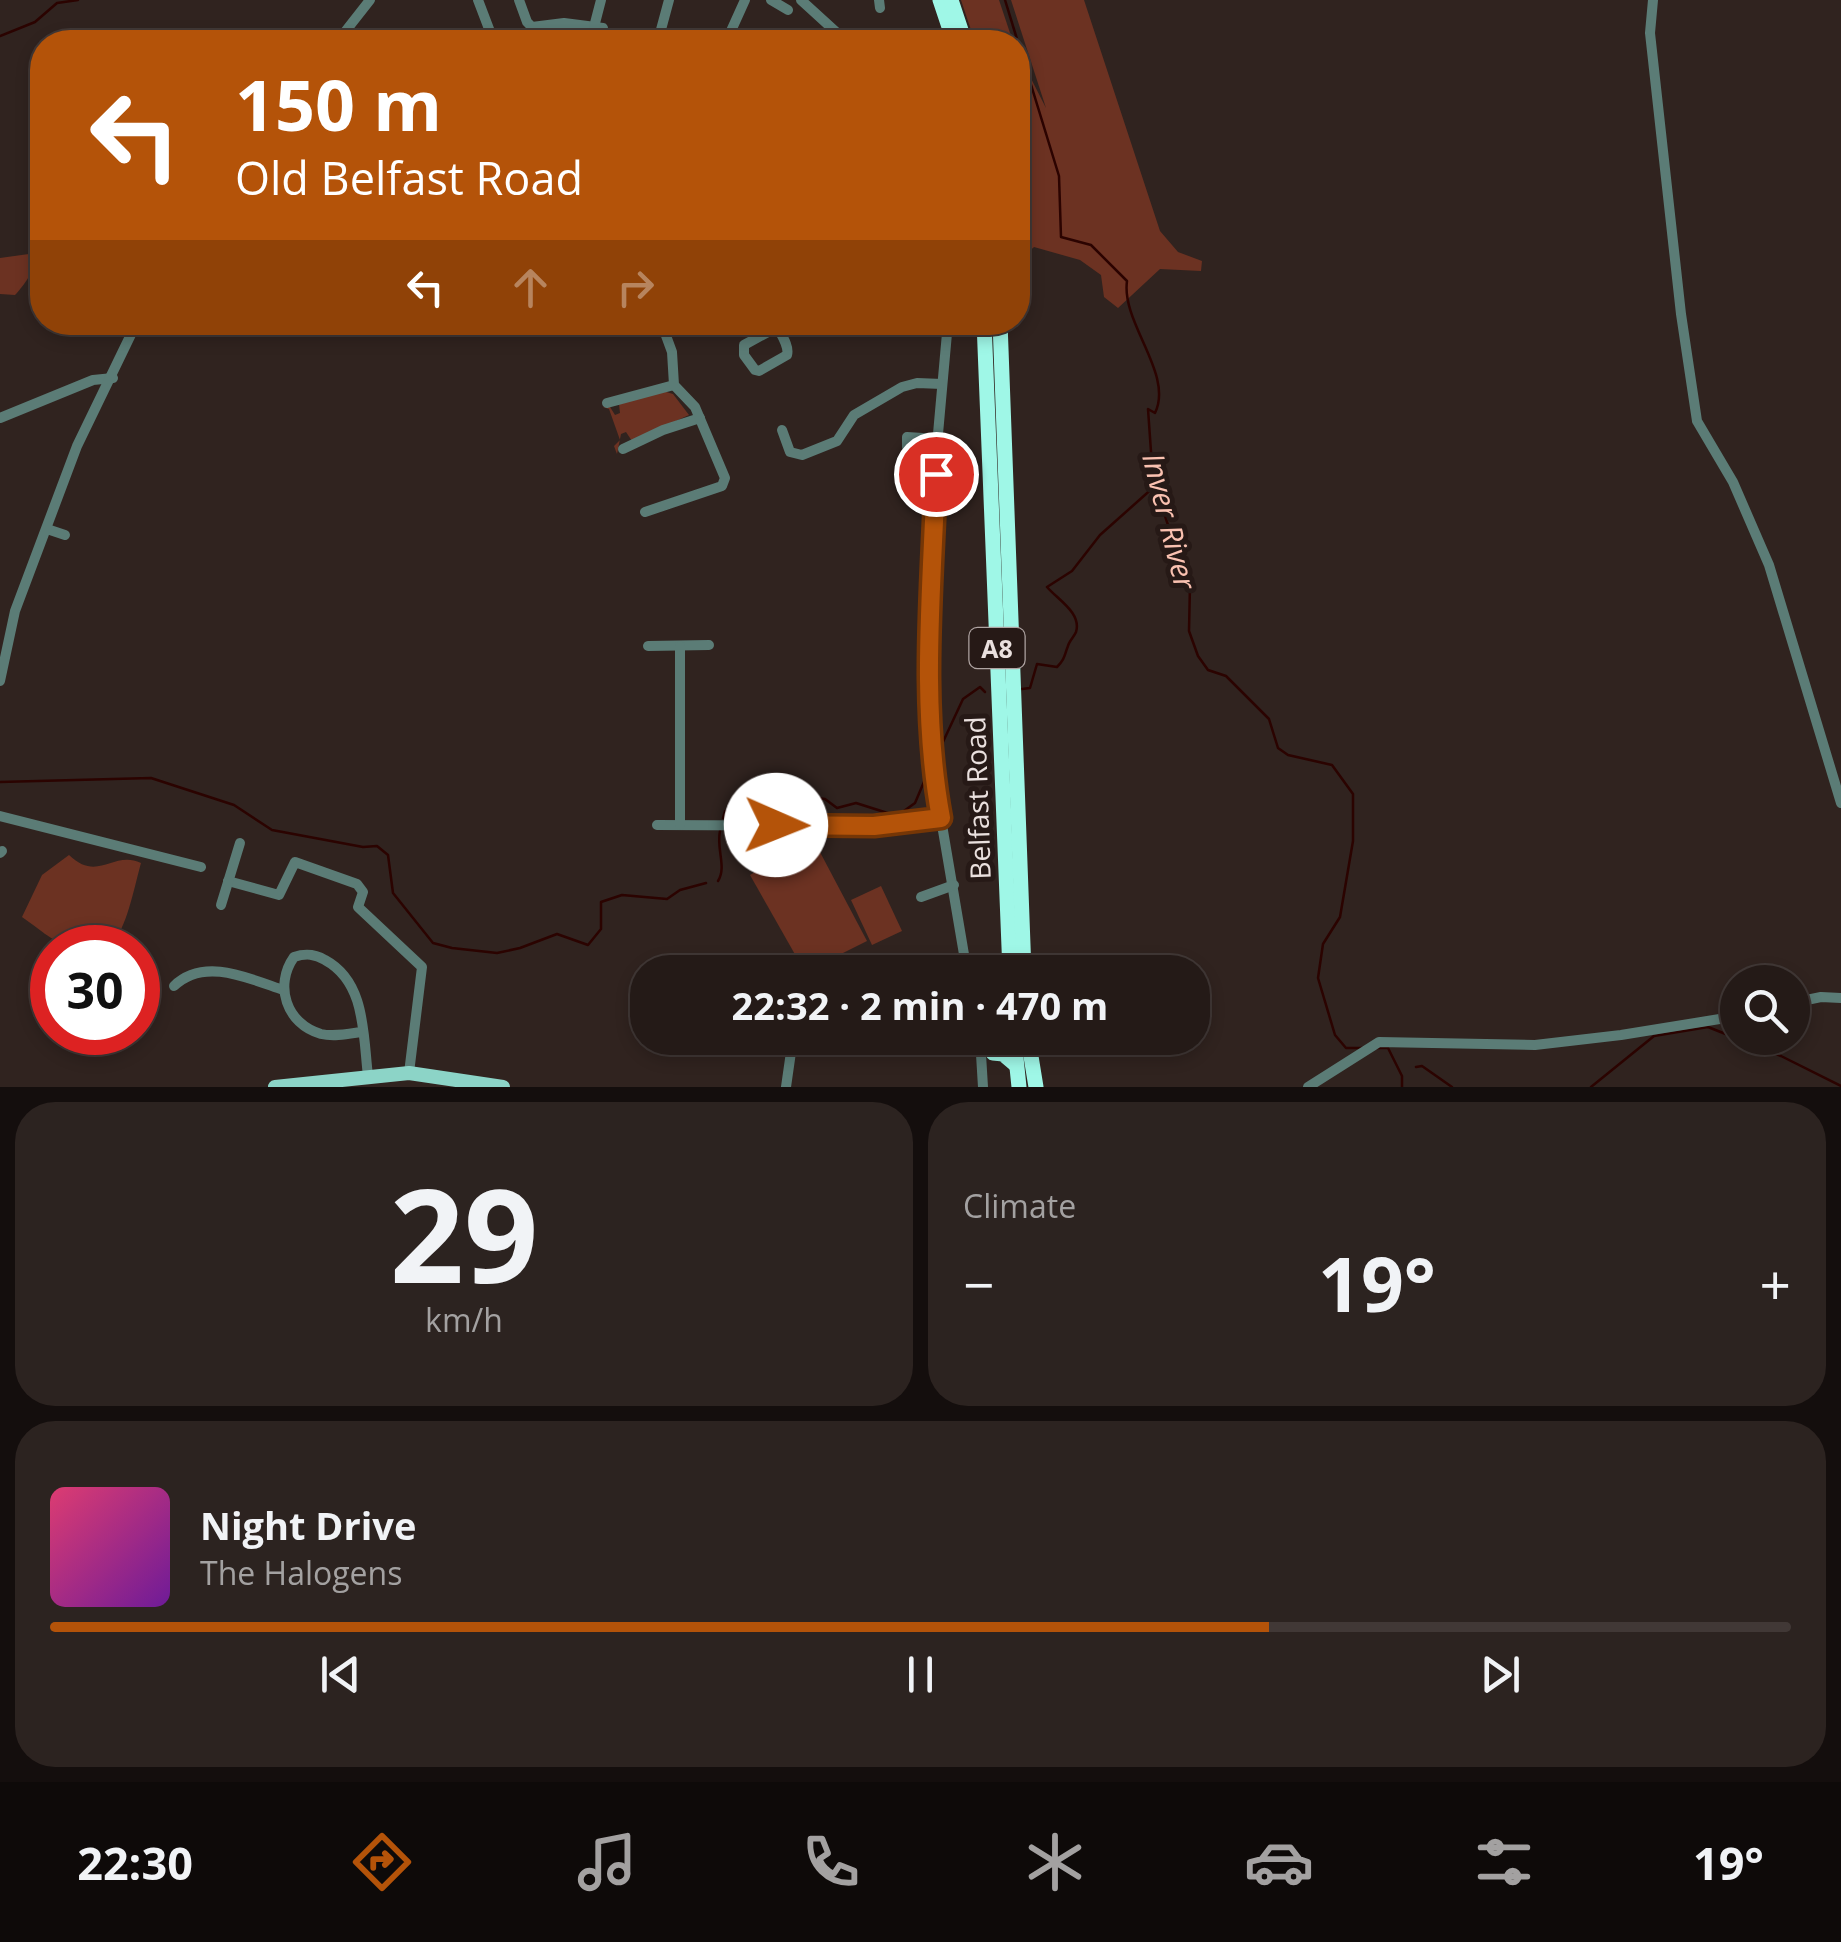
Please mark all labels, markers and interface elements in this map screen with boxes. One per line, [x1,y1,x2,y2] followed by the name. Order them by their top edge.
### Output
[235,56,442,152] text: 150 m
[70,70,200,200] icon: left
[235,147,583,208] text: Old Belfast Road
[398,260,453,315] icon: left
[503,260,558,315] icon: ahead
[608,260,663,315] icon: right
[894,432,979,517] pin
[909,447,964,502] icon: arrive
[1133,449,1207,595] water label: Inver River
[970,628,1024,668] road number: A8
[955,716,999,880] street label: Belfast Road
[724,773,828,877] position arrow
[30,925,160,1055] speed limit sign: 30
[1720,965,1810,1055] map controls
[1720,965,1810,1055] button: search
[732,979,1108,1031] text: 22:32 · 2 min · 470 m
[390,1144,538,1321] text: 29
[963,1184,1076,1227] text: Climate
[1318,1232,1436,1334] text: 19°
[963,1246,994,1321] text: −
[1760,1246,1791,1321] text: +
[425,1298,503,1341] text: km/h
[200,1499,416,1551] text: Night Drive
[200,1551,402,1594] text: The Halogens
[313,1647,368,1702] icon: previous
[893,1647,948,1702] icon: pause
[1473,1647,1528,1702] icon: next
[347,1827,417,1897] icon: directions
[572,1827,642,1897] icon: music
[796,1827,866,1897] icon: phone
[1020,1827,1090,1897] icon: climate
[1244,1827,1314,1897] icon: car
[1469,1827,1539,1897] icon: filters
[77,1832,193,1893] text: 22:30
[1693,1832,1764,1893] text: 19°

